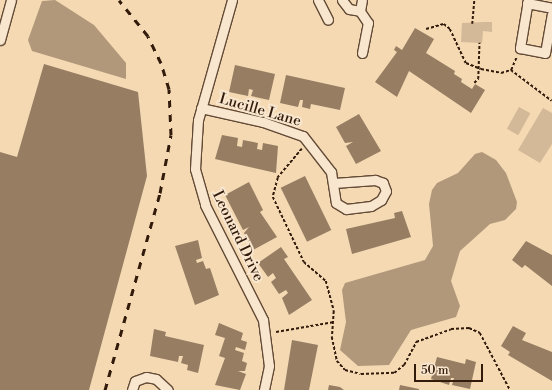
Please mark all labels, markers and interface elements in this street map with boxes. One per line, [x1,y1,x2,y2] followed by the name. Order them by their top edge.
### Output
[217,90,303,130] street label: Lucille Lane
[208,188,268,284] street label: Leonard Drive
[416,356,485,382] scale bar
[421,363,449,378] text: 50 m

